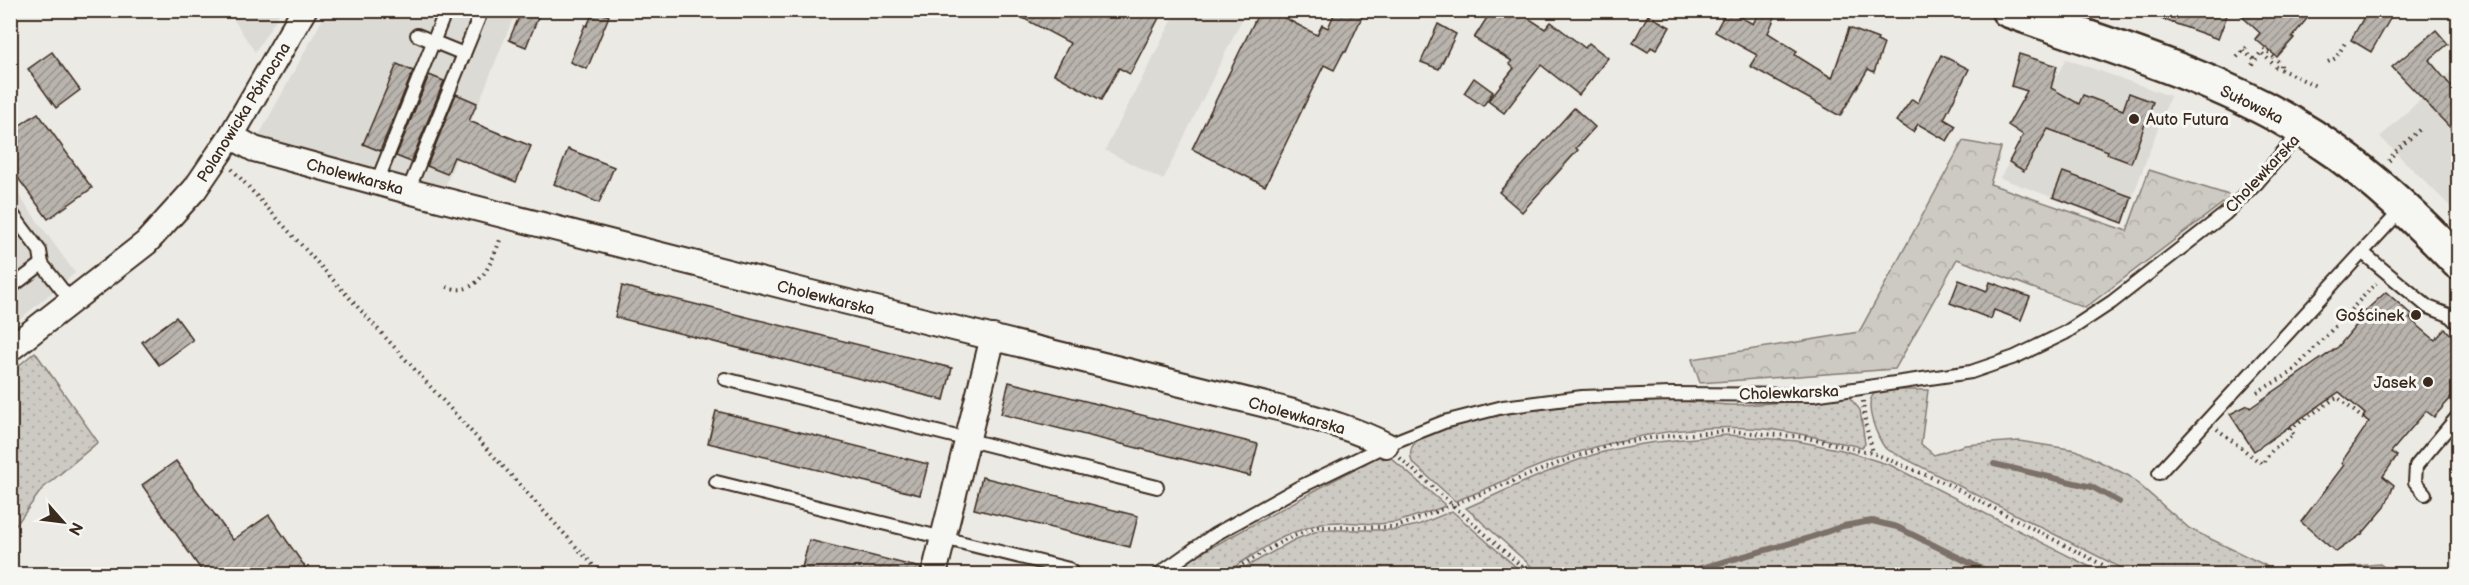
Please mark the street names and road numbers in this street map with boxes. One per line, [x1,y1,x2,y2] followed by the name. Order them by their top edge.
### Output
[194,39,295,186] street label: Polanowicka Północna
[2217,82,2286,129] street label: Sułowska
[2222,131,2304,217] street label: Cholewkarska
[304,155,405,200] street label: Cholewkarska
[775,277,876,320] street label: Cholewkarska
[1739,382,1839,405] street label: Cholewkarska
[1246,394,1347,439] street label: Cholewkarska

